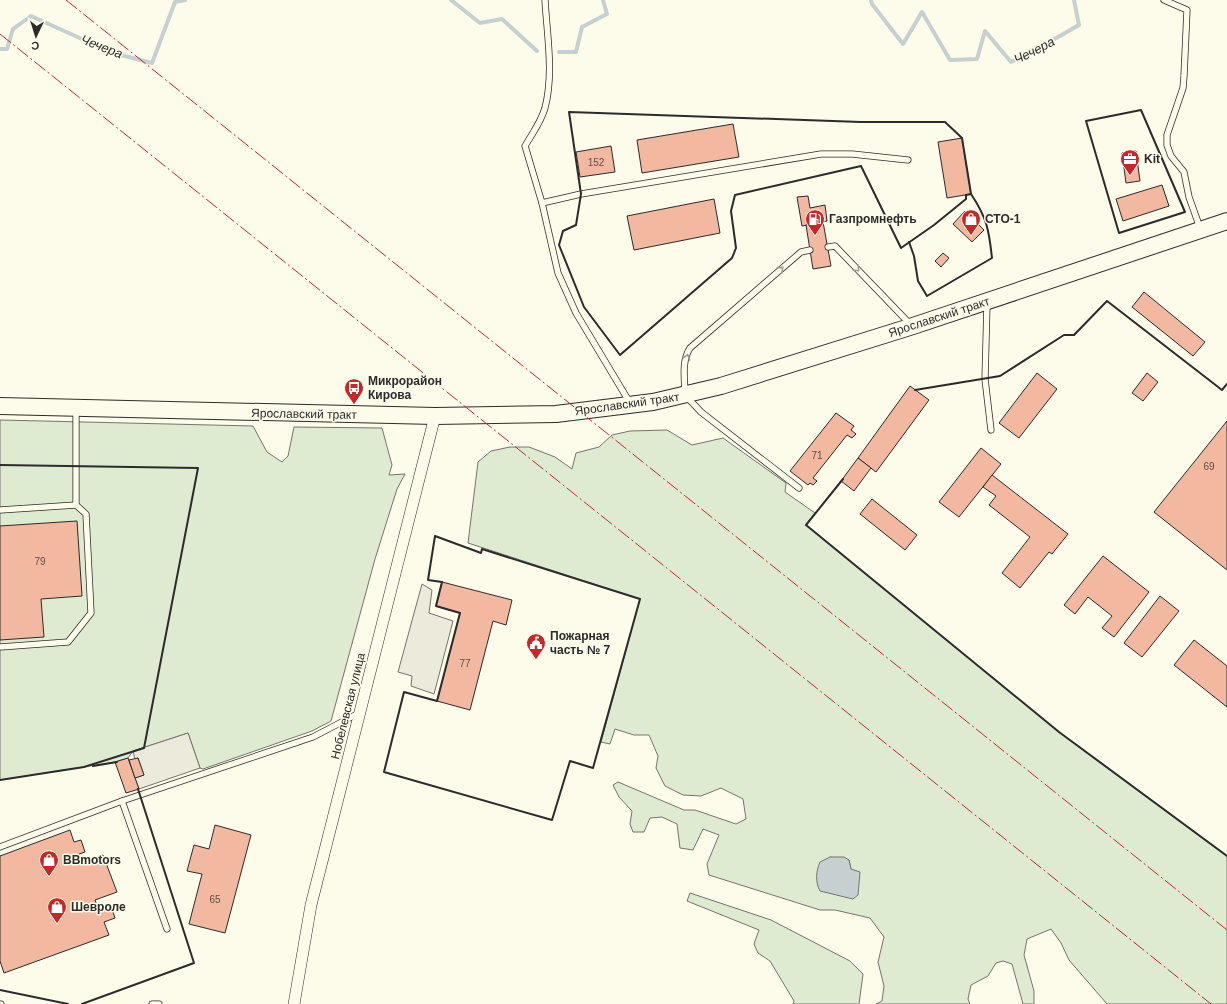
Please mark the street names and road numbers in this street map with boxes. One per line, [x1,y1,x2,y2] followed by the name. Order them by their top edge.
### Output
[887,294,992,340] street label: Ярославский тракт
[574,390,681,418] street label: Ярославский тракт
[251,406,357,422] street label: Ярославский тракт
[328,651,368,761] street label: Нобелевская улица

